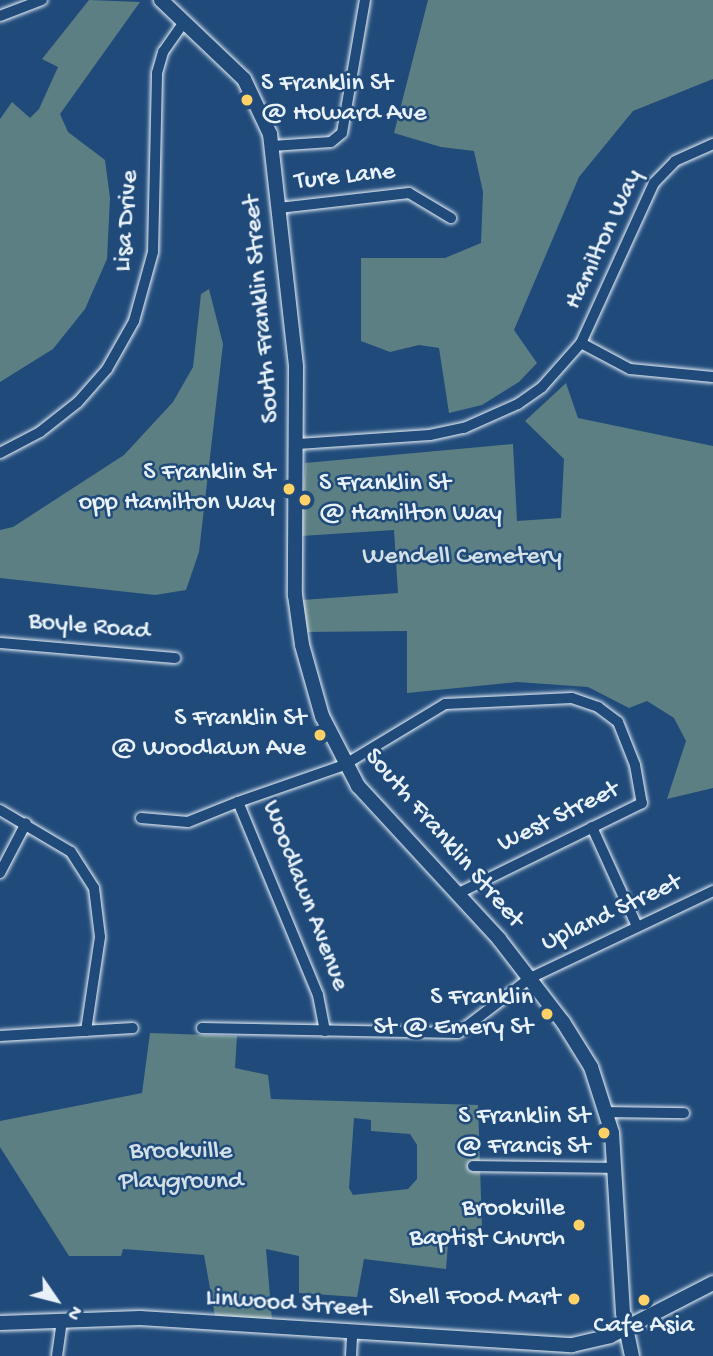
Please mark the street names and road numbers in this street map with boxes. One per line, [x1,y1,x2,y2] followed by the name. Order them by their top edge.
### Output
[293,157,397,199] street label: Ture Lane
[559,165,651,315] street label: Hamilton Way
[109,169,147,273] street label: Lisa Drive
[237,194,289,424] street label: South Franklin Street
[27,607,151,649] street label: Boyle Road
[356,743,530,935] street label: South Franklin Street
[493,775,625,861] street label: West Street
[253,796,355,996] street label: Woodlawn Avenue
[537,868,687,960] street label: Upland Street
[204,1284,372,1326] street label: Linwood Street

